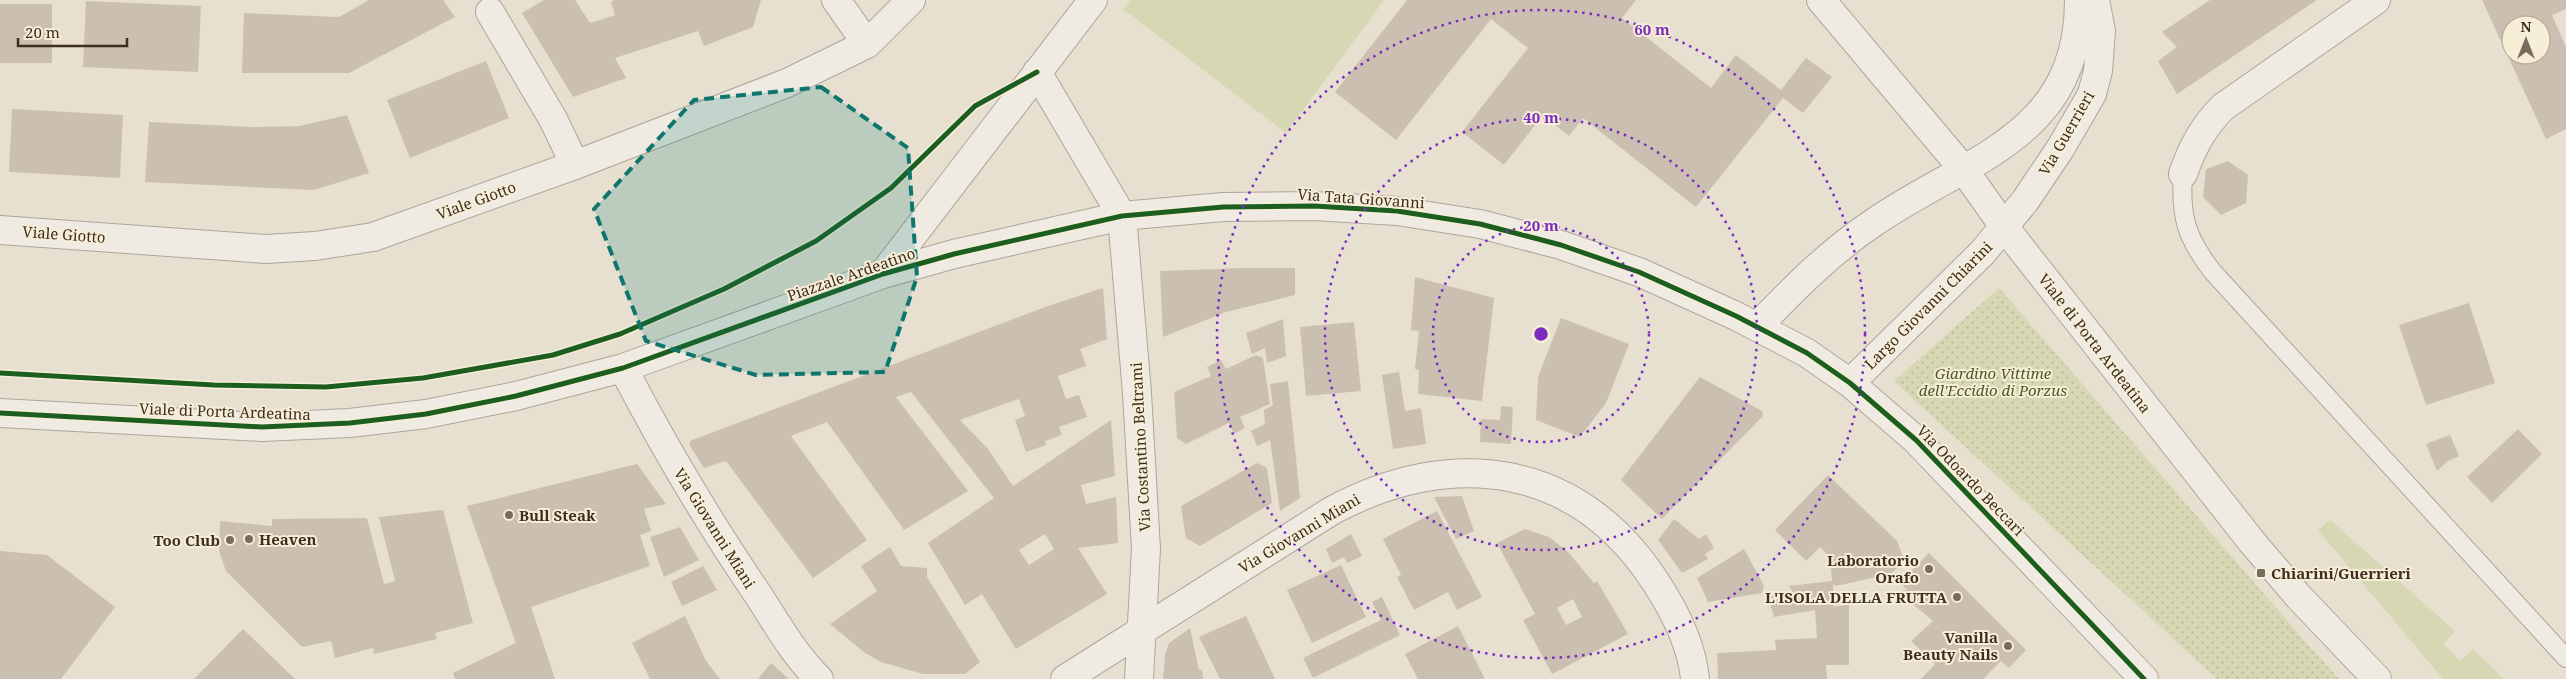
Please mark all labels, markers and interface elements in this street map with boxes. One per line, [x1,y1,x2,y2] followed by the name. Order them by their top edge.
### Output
[18,15,126,47] scale bar
[2501,15,2551,65] north arrow
[2520,17,2532,36] text: N
[1634,19,1670,39] text: 60 m
[25,22,60,42] text: 20 m
[2034,87,2098,179] street label: Via Guerrieri
[1523,107,1559,127] text: 40 m
[433,176,519,224] street label: Viale Giotto
[1297,184,1426,212] street label: Via Tata Giovanni
[1523,215,1559,235] text: 20 m
[22,221,106,247] street label: Viale Giotto
[1860,237,1996,373] street label: Largo Giovanni Chiarini
[784,243,918,305] street label: Piazzale Ardeatino
[2034,269,2156,417] street label: Viale di Porta Ardeatina
[1532,325,1550,343] centre of rings
[1126,362,1154,532] street label: Via Costantino Beltrami
[1919,363,2067,400] park label: Giardino Vittime dell'Eccidio di Porzus
[139,398,311,424] street label: Viale di Porta Ardeatina
[1913,420,2029,540] street label: Via Odoardo Beccari
[670,464,760,592] street label: Via Giovanni Miani
[1235,489,1364,577] street label: Via Giovanni Miani
[519,505,596,525] place label: Bull Steak
[503,509,515,521] marker: Bull Steak
[259,529,317,549] place label: Heaven
[153,530,220,550] place label: Too Club
[243,533,255,545] marker: Heaven
[224,534,236,546] marker: Too Club
[1827,550,1919,587] place label: Laboratorio Orafo
[1923,563,1935,575] marker: Laboratorio Orafo
[2271,563,2412,583] place label: Chiarini/Guerrieri
[2255,567,2267,579] marker: Chiarini/Guerrieri
[1765,587,1948,607] place label: L'ISOLA DELLA FRUTTA
[1951,591,1963,603] marker: L'ISOLA DELLA FRUTTA
[1903,627,1998,664] place label: Vanilla Beauty Nails
[2002,640,2014,652] marker: Vanilla Beauty Nails

